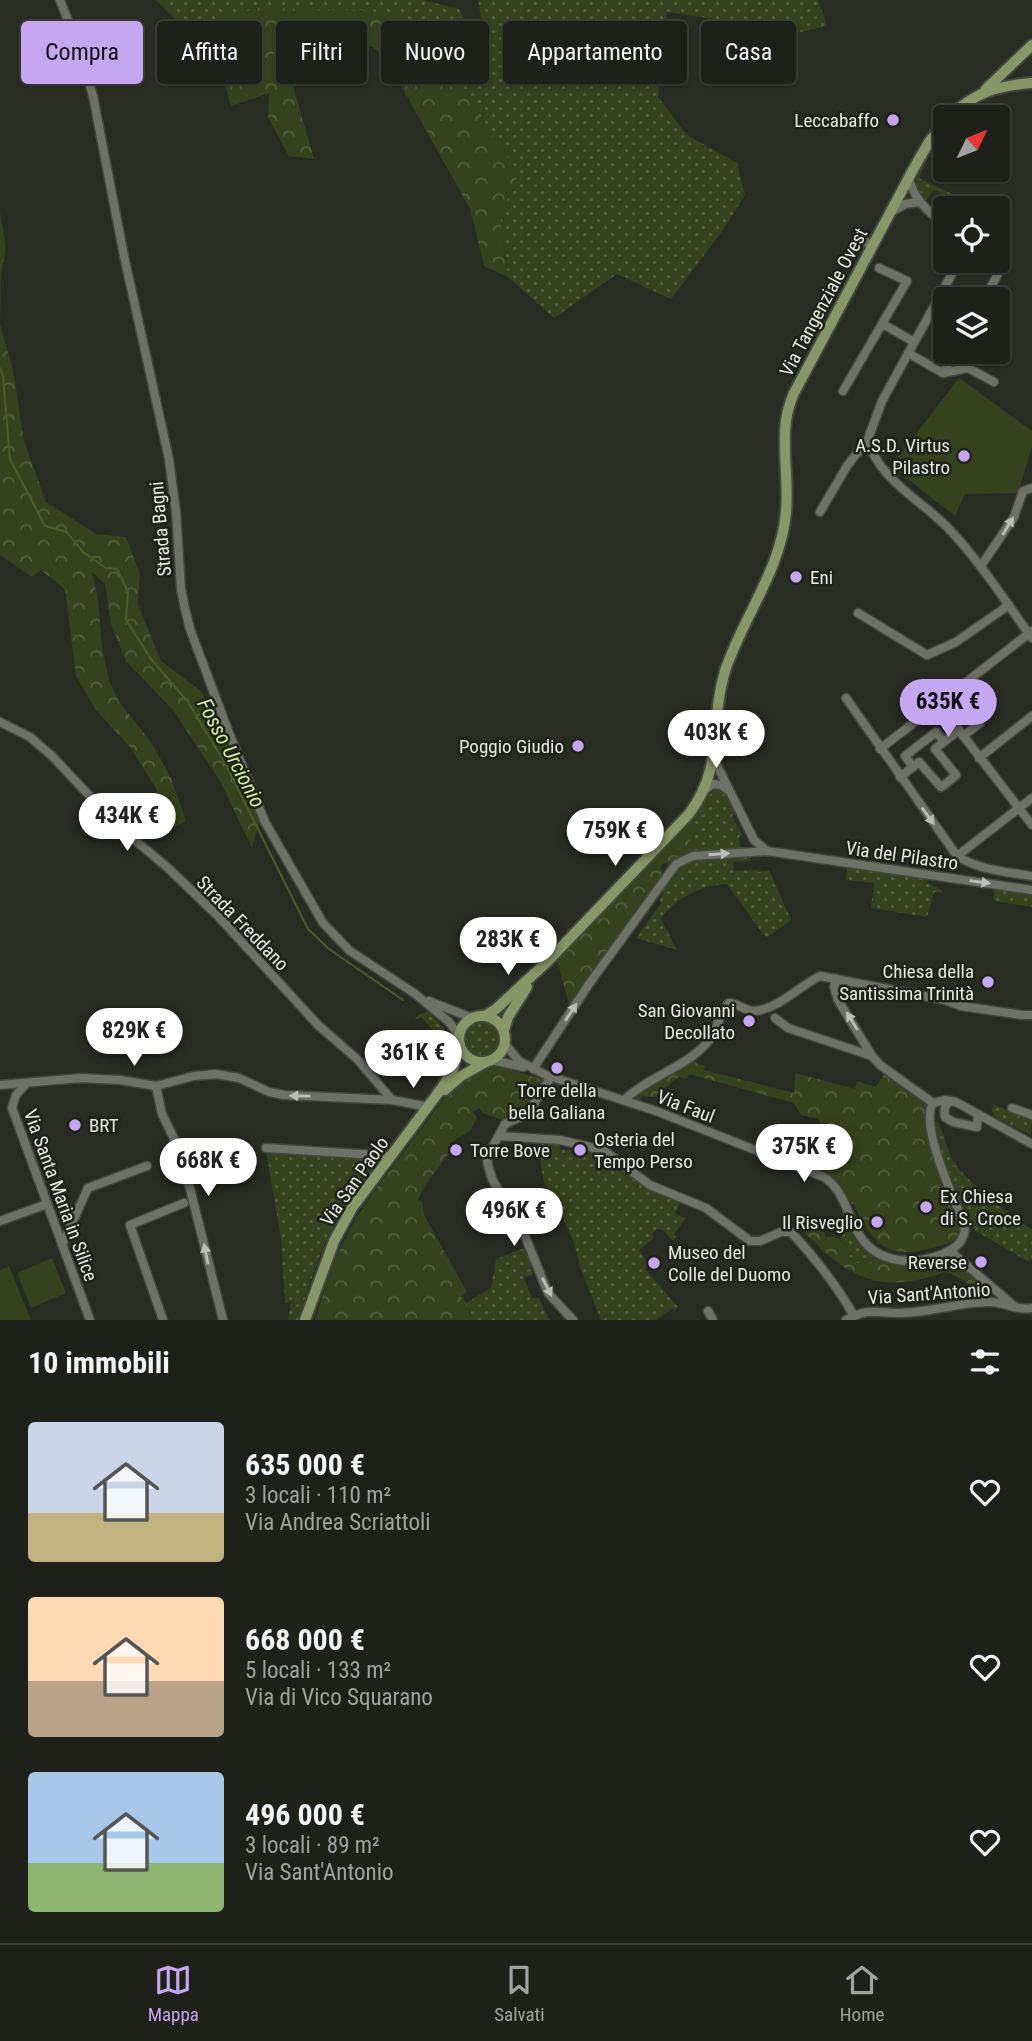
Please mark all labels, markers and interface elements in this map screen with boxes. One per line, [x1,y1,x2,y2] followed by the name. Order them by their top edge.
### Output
[21,21,143,84] chip: Compra
[157,21,262,84] chip: Affitta
[276,21,367,84] chip: Filtri
[381,21,489,84] chip: Nuovo
[503,21,687,84] chip: Appartamento
[701,21,796,84] chip: Casa
[933,105,1010,182] north arrow
[933,105,1010,364] map controls
[794,109,879,132] place label: Leccabaffo
[885,112,901,128] marker: Leccabaffo
[933,196,1010,273] button: locate
[775,224,872,380] street label: Via Tangenziale Ovest
[933,287,1010,364] button: layers
[855,434,950,479] place label: A.S.D. Virtus Pilastro
[956,448,972,464] marker: A.S.D. Virtus Pilastro
[145,480,176,577] street label: Strada Bagni
[1002,517,1014,536] one-way arrow
[810,566,833,589] place label: Eni
[788,569,804,585] marker: Eni
[891,680,1005,739] pin: 635K €
[916,688,980,715] text: 635K €
[192,694,270,812] water label: Fosso Urcionio
[659,710,773,770] pin: 403K €
[684,719,748,746] text: 403K €
[459,735,564,758] place label: Poggio Giudio
[570,738,586,754] marker: Poggio Giudio
[70,794,184,853] pin: 434K €
[95,802,159,829] text: 434K €
[921,807,936,825] one-way arrow
[558,808,672,868] pin: 759K €
[583,817,647,844] text: 759K €
[844,836,960,875] street label: Via del Pilastro
[709,848,731,859] one-way arrow
[192,871,294,976] street label: Strada Freddano
[969,877,991,888] one-way arrow
[451,918,565,977] pin: 283K €
[476,926,540,953] text: 283K €
[839,960,974,1005] place label: Chiesa della Santissima Trinità
[980,974,996,990] marker: Chiesa della Santissima Trinità
[638,999,735,1044] place label: San Giovanni Decollato
[564,1002,577,1022] one-way arrow
[77,1009,191,1068] pin: 829K €
[845,1012,858,1031] one-way arrow
[741,1013,757,1029] marker: San Giovanni Decollato
[102,1017,166,1044] text: 829K €
[356,1030,470,1090] pin: 361K €
[381,1039,445,1066] text: 361K €
[549,1060,565,1076] marker: Torre della bella Galiana
[509,1079,605,1124] place label: Torre della bella Galiana
[654,1085,718,1128] street label: Via Faul
[289,1090,311,1102] one-way arrow
[19,1106,102,1284] street label: Via Santa Maria in Silice
[89,1114,119,1137] place label: BRT
[67,1117,83,1133] marker: BRT
[747,1124,861,1184] pin: 375K €
[594,1128,693,1173] place label: Osteria del Tempo Perso
[315,1132,394,1230] street label: Via San Paolo
[772,1133,836,1160] text: 375K €
[151,1138,265,1198] pin: 668K €
[470,1139,550,1162] place label: Torre Bove
[448,1142,464,1158] marker: Torre Bove
[572,1142,588,1158] marker: Osteria del Tempo Perso
[176,1147,240,1174] text: 668K €
[940,1185,1021,1230] place label: Ex Chiesa di S. Croce
[457,1188,571,1248] pin: 496K €
[482,1197,546,1224] text: 496K €
[918,1199,934,1215] marker: Ex Chiesa di S. Croce
[782,1211,863,1234] place label: Il Risveglio
[869,1214,885,1230] marker: Il Risveglio
[668,1241,791,1286] place label: Museo del Colle del Duomo
[200,1243,211,1265] one-way arrow
[908,1251,967,1274] place label: Reverse
[973,1254,989,1270] marker: Reverse
[646,1255,662,1271] marker: Museo del Colle del Duomo
[541,1277,552,1297] one-way arrow
[867,1278,991,1309] street label: Via Sant'Antonio
[966,1343,1004,1381] icon: filters
[28,1345,170,1380] text: 10 immobili
[245,1447,365,1482] text: 635 000 €
[84,1450,168,1534] icon: home
[966,1473,1004,1511] icon: heart
[245,1482,391,1509] text: 3 locali · 110 m²
[245,1509,431,1536] text: Via Andrea Scriattoli
[245,1622,365,1657] text: 668 000 €
[84,1625,168,1709] icon: home
[966,1648,1004,1686] icon: heart
[245,1657,391,1684] text: 5 locali · 133 m²
[245,1684,433,1711] text: Via di Vico Squarano
[245,1797,365,1832] text: 496 000 €
[84,1800,168,1884] icon: home
[966,1823,1004,1861] icon: heart
[245,1832,380,1859] text: 3 locali · 89 m²
[245,1859,394,1886] text: Via Sant'Antonio
[148,1961,199,2026] tab: Mappa
[494,1961,545,2026] tab: Salvati
[840,1961,884,2026] tab: Home

